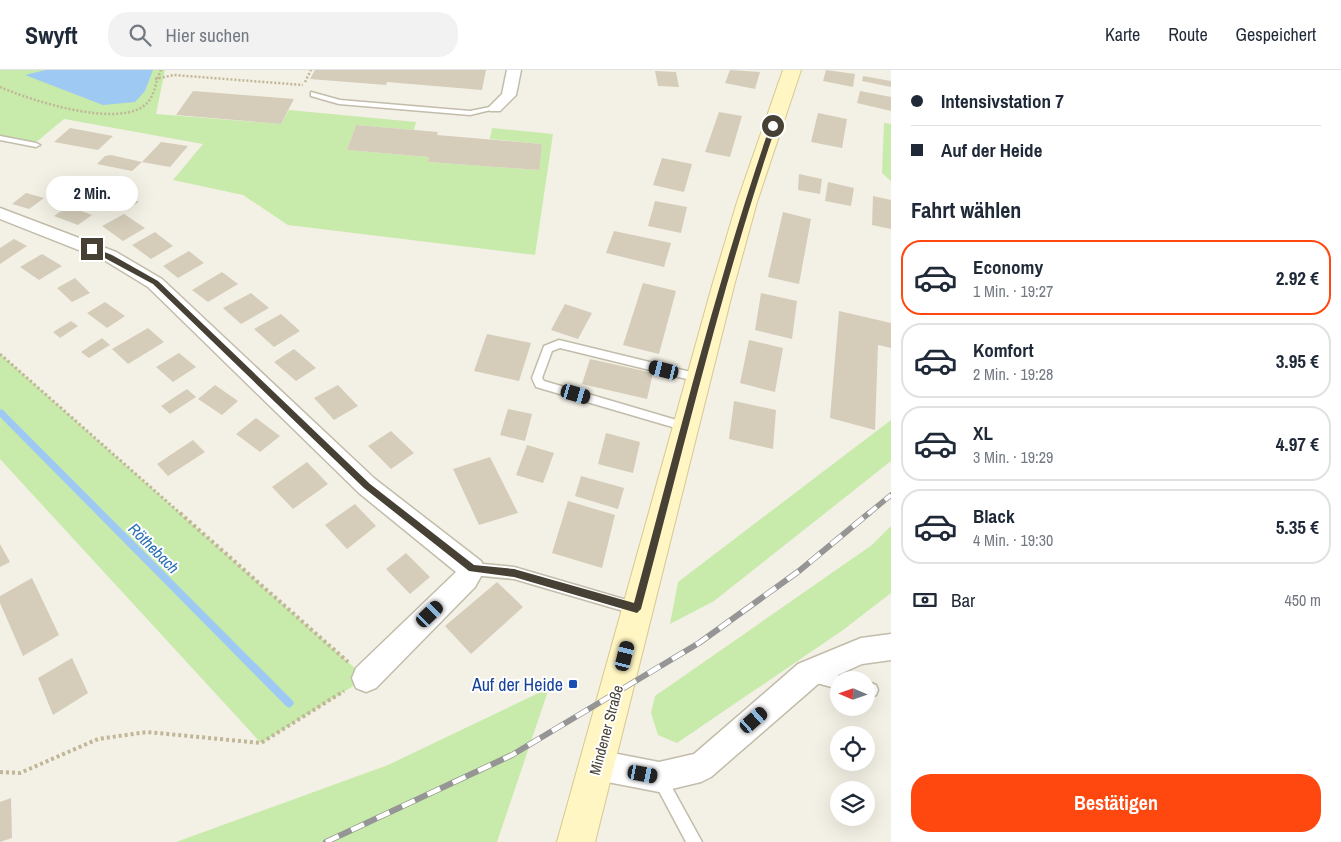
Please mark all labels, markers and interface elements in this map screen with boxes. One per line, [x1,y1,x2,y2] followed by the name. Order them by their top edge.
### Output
[108,12,458,57] search box
[25,19,78,51] text: Swyft
[126,21,154,49] icon: search
[166,22,250,48] text: Hier suchen
[1105,22,1140,47] text: Karte
[1168,22,1208,47] text: Route
[1236,22,1316,47] text: Gespeichert
[941,88,1064,114] text: Intensivstation 7
[762,115,784,137] route start
[941,137,1042,163] text: Auf der Heide
[46,176,138,212] callout: 2 Min.
[73,182,111,204] text: 2 Min.
[911,195,1021,225] text: Fahrt wählen
[81,238,103,260] route end
[973,254,1043,280] text: Economy
[913,255,958,300] icon: car
[1276,265,1319,291] text: 2.92 €
[973,280,1053,302] text: 1 Min. · 19:27
[973,337,1034,363] text: Komfort
[913,338,958,383] icon: car
[1276,348,1319,374] text: 3.95 €
[647,359,680,381] car
[973,363,1053,385] text: 2 Min. · 19:28
[559,383,592,405] car
[973,420,993,446] text: XL
[913,421,958,466] icon: car
[1276,431,1319,457] text: 4.97 €
[973,446,1053,468] text: 3 Min. · 19:29
[973,503,1015,529] text: Black
[913,504,958,549] icon: car
[1276,514,1319,540] text: 5.35 €
[124,518,184,578] water label: Röthebach
[973,529,1053,551] text: 4 Min. · 19:30
[911,586,939,614] icon: cash
[951,587,975,613] text: Bar
[1285,589,1321,611] text: 450 m
[413,598,446,630] car
[614,640,635,672] car
[830,671,875,716] north arrow
[830,671,875,826] map controls
[471,672,563,697] place label: Auf der Heide
[567,678,579,690] marker: Auf der Heide
[584,683,628,777] street label: Mindener Straße
[737,704,770,736] car
[830,726,875,771] button: locate
[626,764,659,784] car
[911,774,1321,832] button: Bestätigen
[830,781,875,826] button: layers

